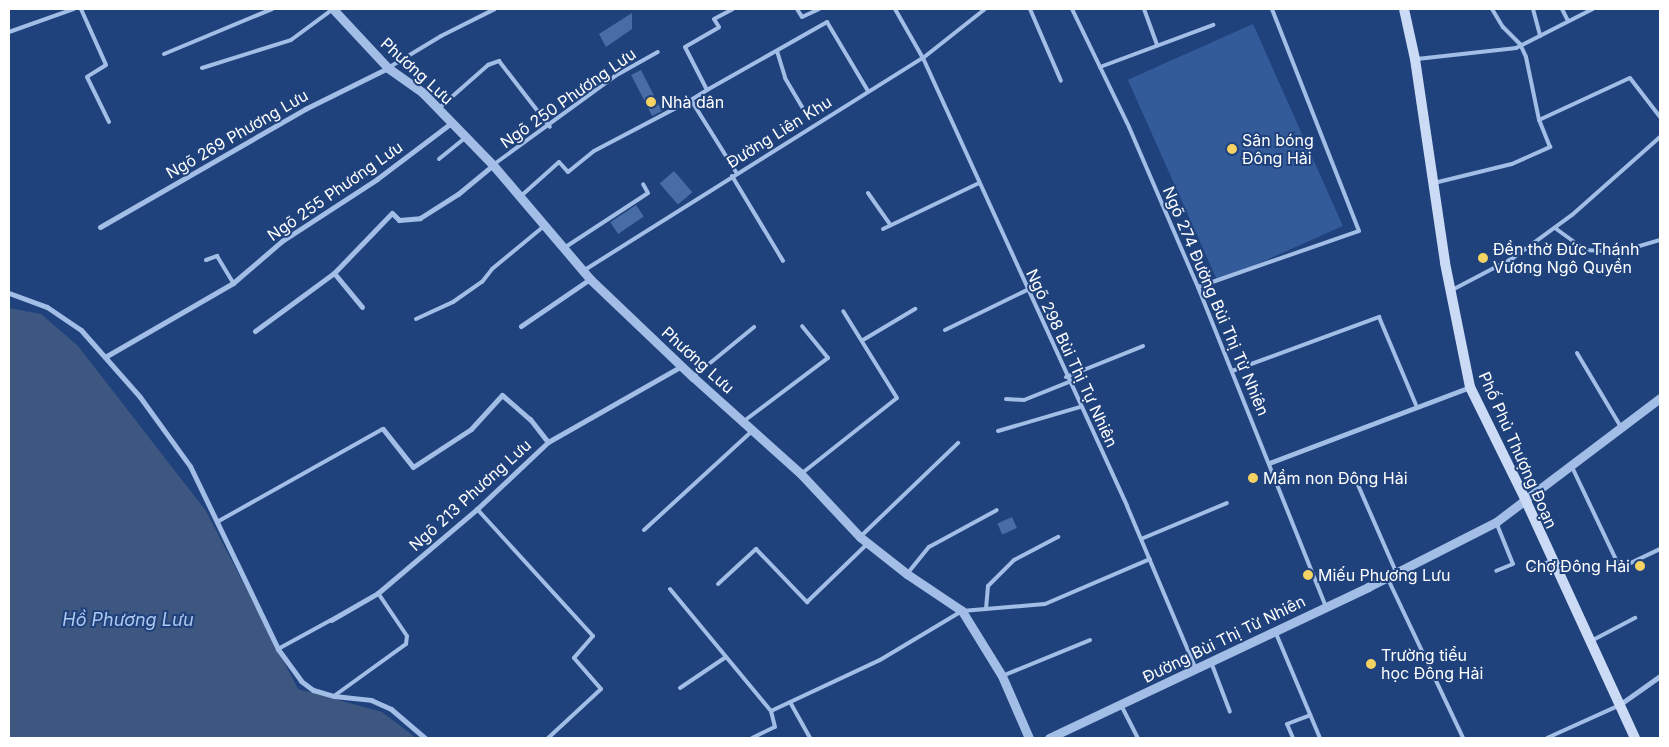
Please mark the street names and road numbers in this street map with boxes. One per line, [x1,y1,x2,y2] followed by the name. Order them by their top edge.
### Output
[377,33,457,109] street label: Phương Lưu
[497,44,639,152] street label: Ngõ 250 Phương Lưu
[163,85,311,183] street label: Ngõ 269 Phương Lưu
[723,92,835,172] street label: Đường Liên Khu
[264,137,406,245] street label: Ngõ 255 Phương Lưu
[1159,184,1273,418] street label: Ngõ 274 Đường Bùi Thị Từ Nhiên
[1022,266,1122,450] street label: Ngõ 298 Bùi Thị Tự Nhiên
[658,322,738,398] street label: Phương Lưu
[1475,369,1561,531] street label: Phố Phủ Thượng Đoạn
[405,435,535,555] street label: Ngõ 213 Phương Lưu
[1140,591,1308,687] street label: Đường Bùi Thị Từ Nhiên

